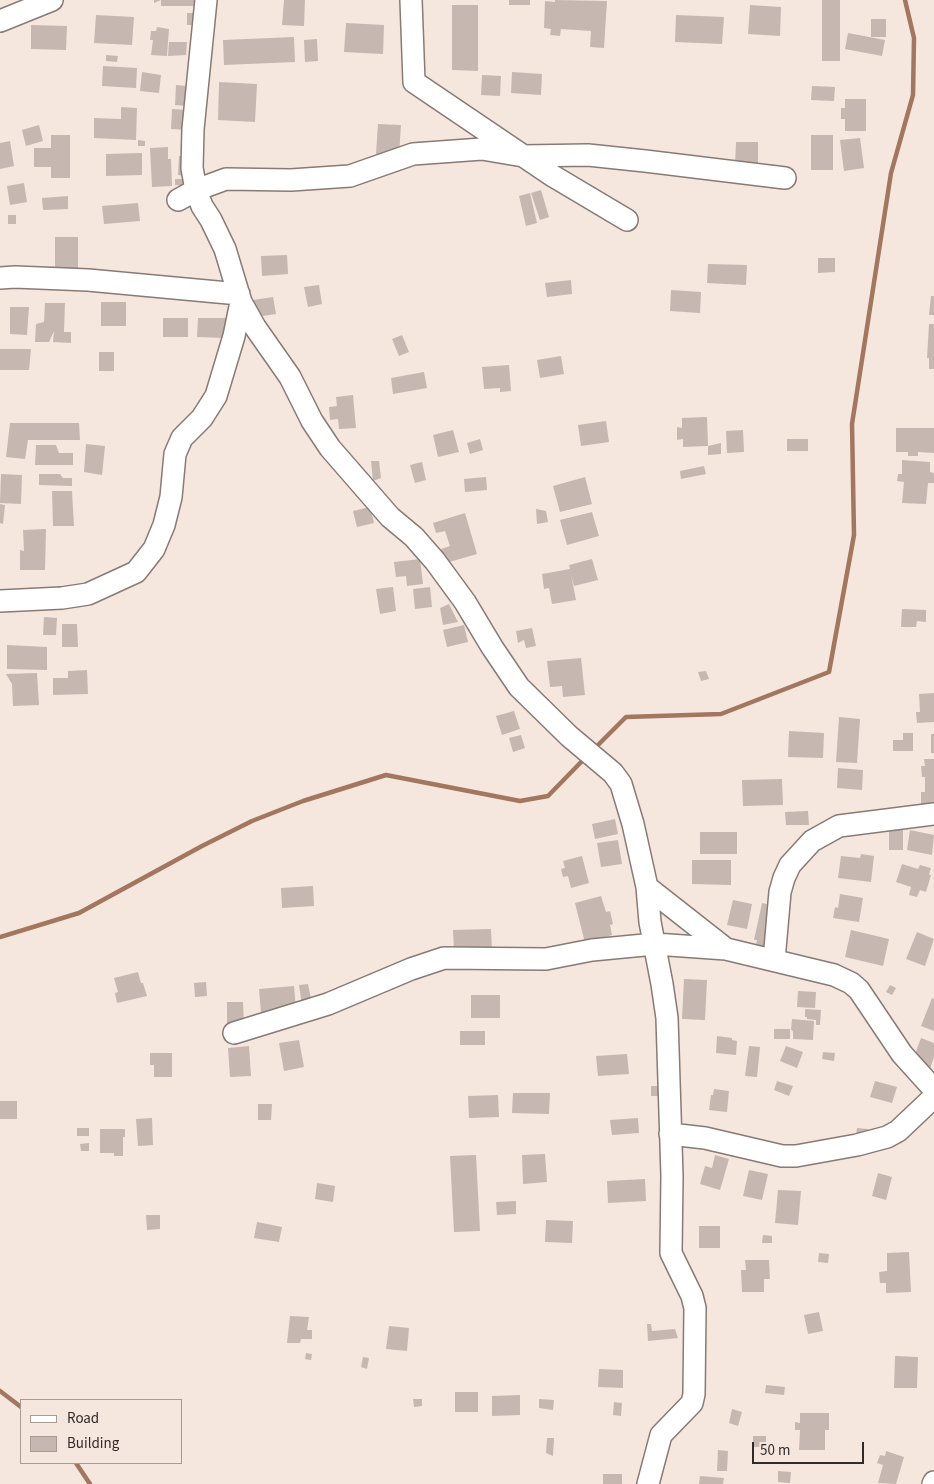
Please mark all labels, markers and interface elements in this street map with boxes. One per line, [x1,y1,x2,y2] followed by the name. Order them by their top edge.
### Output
[20,1399,182,1464] legend
[67,1408,99,1429] text: Road
[754,1432,866,1464] scale bar
[67,1433,119,1454] text: Building
[760,1440,790,1461] text: 50 m

